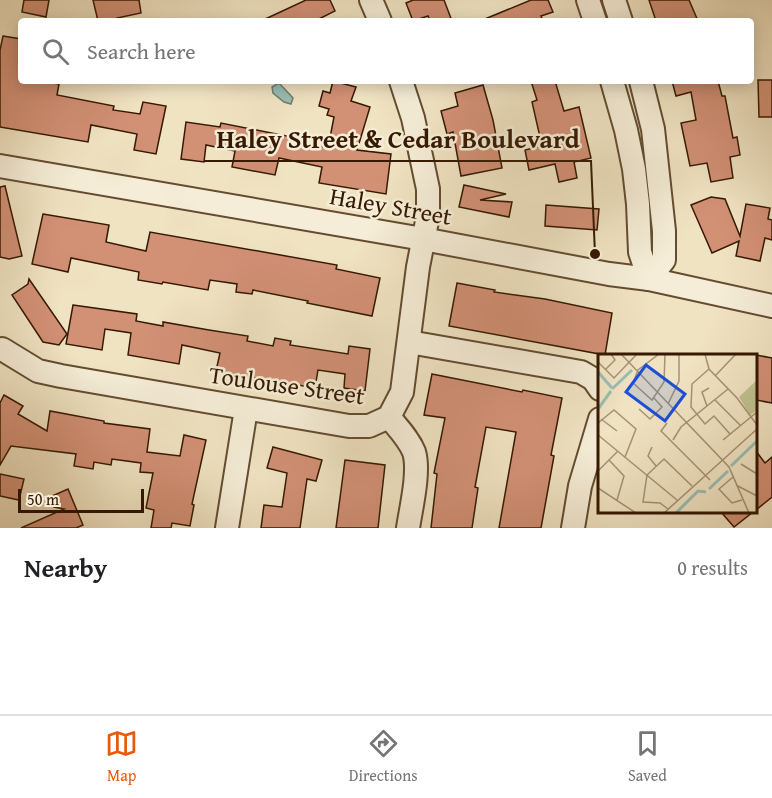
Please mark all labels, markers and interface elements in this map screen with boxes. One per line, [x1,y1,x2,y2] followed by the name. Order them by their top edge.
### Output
[18,18,754,84] search box
[39,35,72,68] icon: search
[87,35,196,67] text: Search here
[204,117,591,161] callout: Haley Street & Cedar Boulevard
[216,119,580,158] text: Haley Street & Cedar Boulevard
[327,178,455,234] street label: Haley Street
[598,354,757,513] inset map
[207,357,367,413] street label: Toulouse Street
[18,486,144,514] scale bar
[27,487,59,511] text: 50 m
[24,548,107,587] text: Nearby
[677,553,748,582] text: 0 results
[105,727,138,787] tab: Map
[349,727,418,787] tab: Directions
[628,727,667,787] tab: Saved

